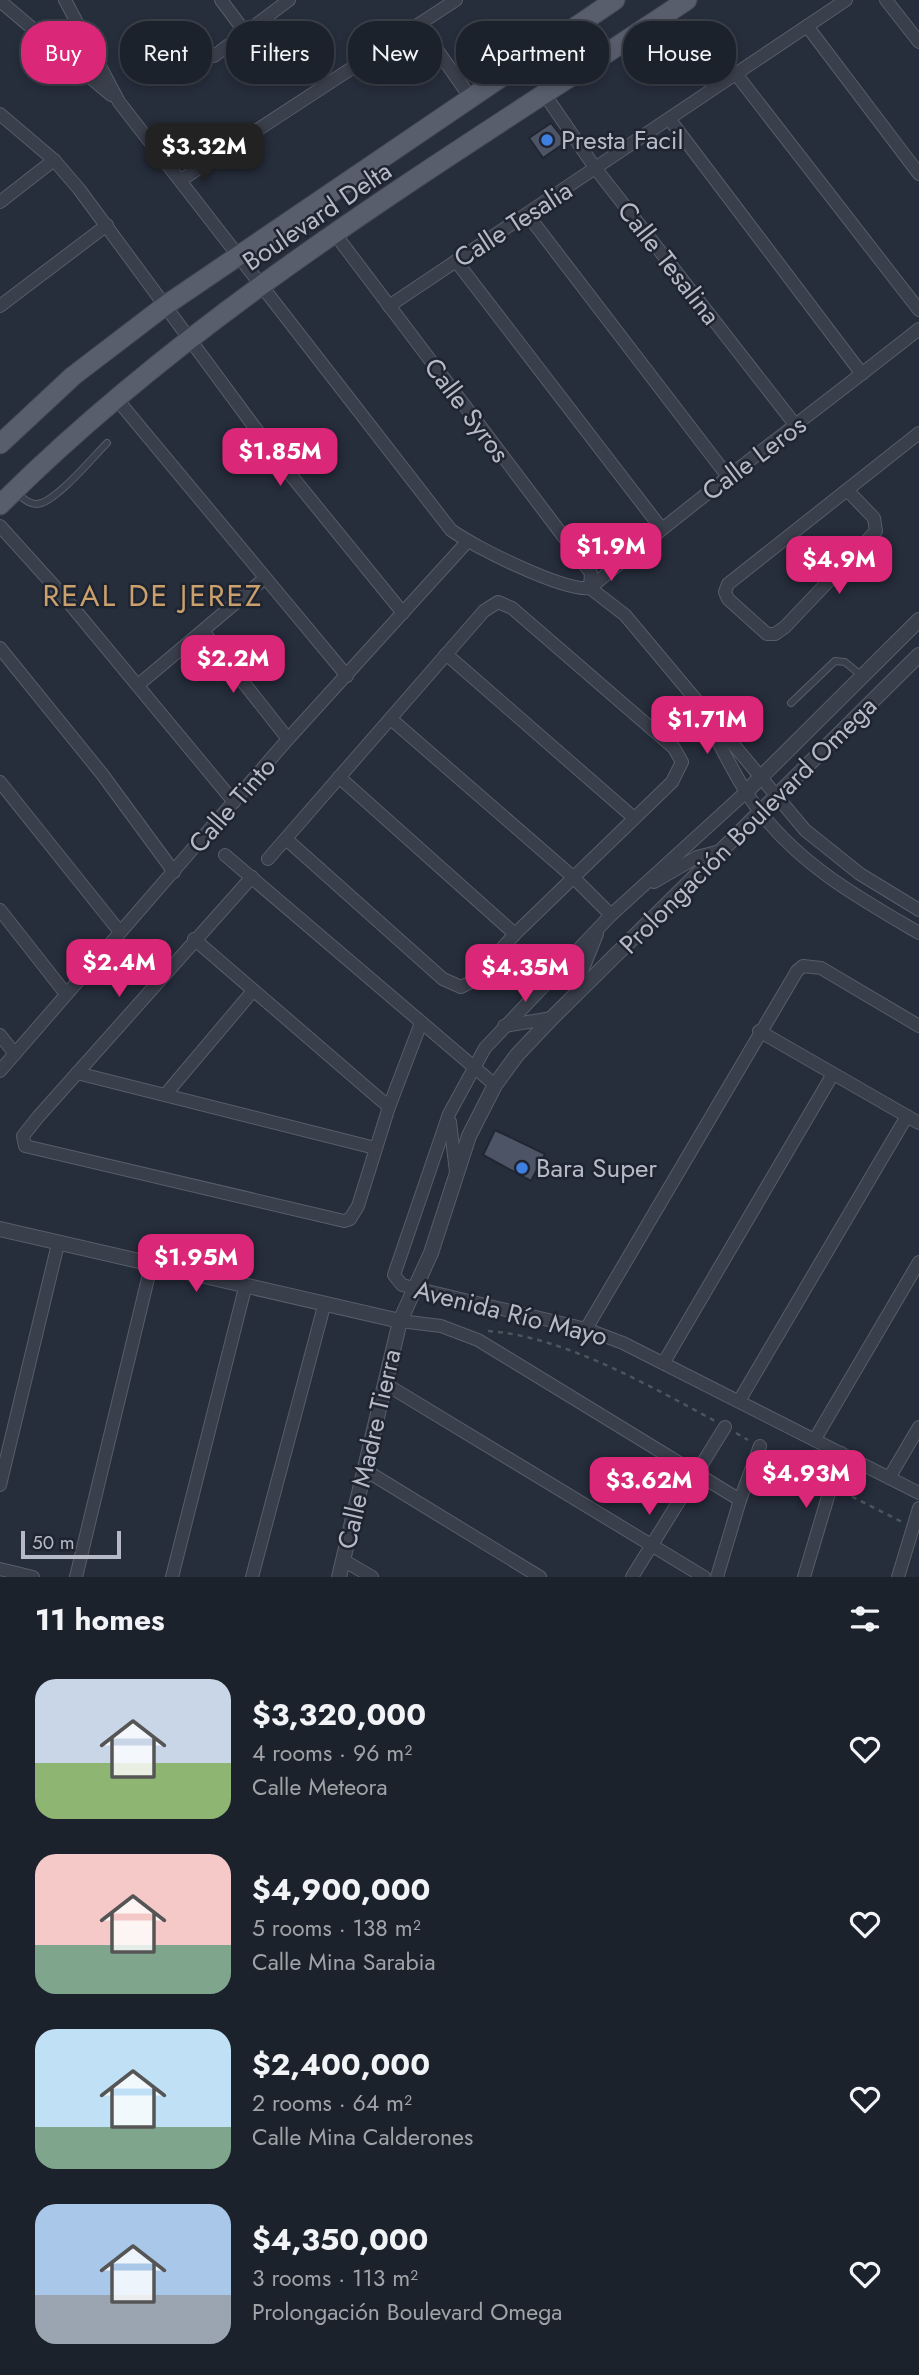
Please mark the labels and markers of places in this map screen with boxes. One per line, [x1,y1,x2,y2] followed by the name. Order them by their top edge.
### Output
[561,121,684,159] place label: Presta Facil
[147,124,261,183] pin: $3.32M
[539,132,555,148] marker: Presta Facil
[223,428,337,488] pin: $1.85M
[562,524,660,583] pin: $1.9M
[790,536,888,596] pin: $4.9M
[184,636,282,695] pin: $2.2M
[650,696,764,756] pin: $1.71M
[70,940,168,999] pin: $2.4M
[468,944,582,1004] pin: $4.35M
[536,1149,657,1187] place label: Bara Super
[514,1160,530,1176] marker: Bara Super
[139,1234,253,1294] pin: $1.95M
[749,1450,863,1510] pin: $4.93M
[592,1458,706,1517] pin: $3.62M

